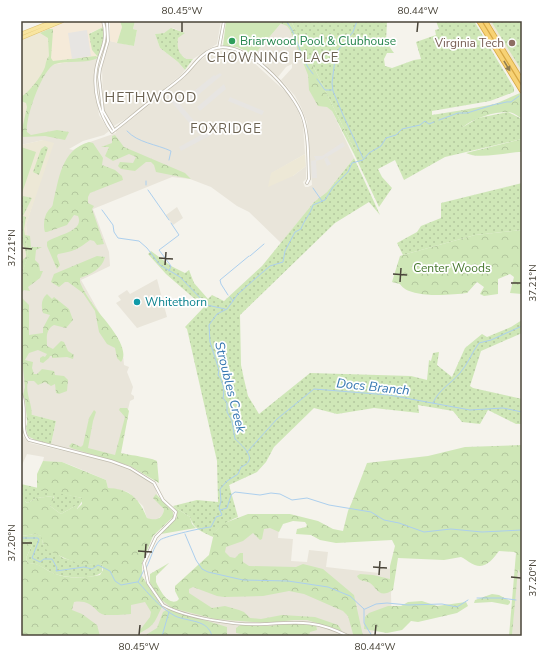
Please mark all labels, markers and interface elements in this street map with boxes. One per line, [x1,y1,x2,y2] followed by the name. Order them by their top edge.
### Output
[161,4,203,18] text: 80.45°W
[397,4,439,18] text: 80.44°W
[240,33,396,49] place label: Briarwood Pool & Clubhouse
[434,35,504,51] place label: Virginia Tech
[227,36,237,46] marker: Briarwood Pool & Clubhouse
[507,38,517,48] marker: Virginia Tech
[207,49,339,67] district label: CHOWNING PLACE
[503,60,510,72] one-way arrow
[105,88,197,107] district label: HETHWOOD
[190,120,262,138] district label: FOXRIDGE
[5,229,19,267] text: 37.21°N
[413,260,491,276] park label: Center Woods
[526,264,540,302] text: 37.21°N
[145,294,207,310] place label: Whitethorn
[132,297,142,307] marker: Whitethorn
[210,340,250,435] water label: Stroubles Creek
[335,374,410,400] water label: Docs Branch
[5,524,19,562] text: 37.20°N
[526,559,540,597] text: 37.20°N
[118,640,160,654] text: 80.45°W
[354,640,396,654] text: 80.44°W

